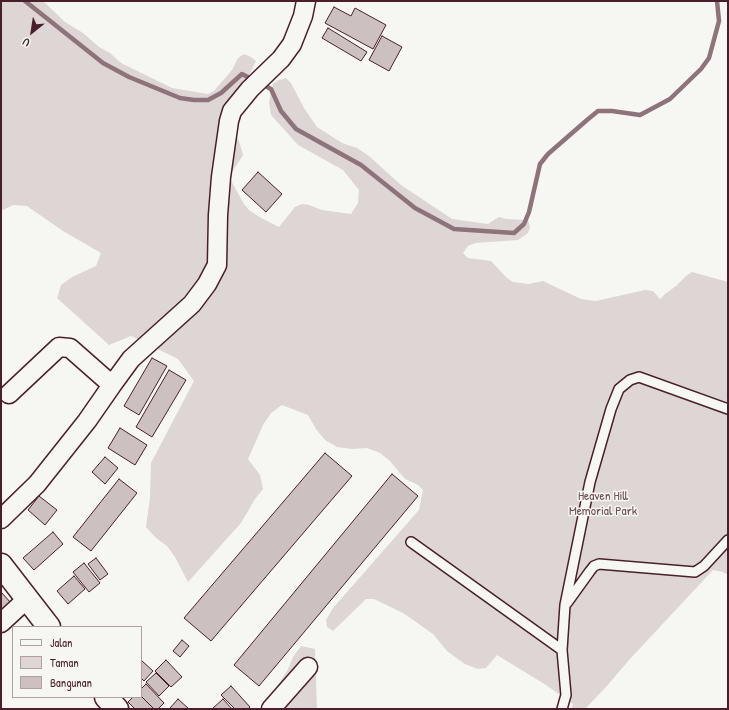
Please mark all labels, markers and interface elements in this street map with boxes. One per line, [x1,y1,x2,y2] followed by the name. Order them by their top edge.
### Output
[12,12,52,52] north arrow
[20,35,32,50] text: U
[569,489,637,520] park label: Heaven Hill Memorial Park
[12,626,142,698] legend
[50,634,72,651] text: Jalan
[50,654,79,671] text: Taman
[50,674,92,691] text: Bangunan

